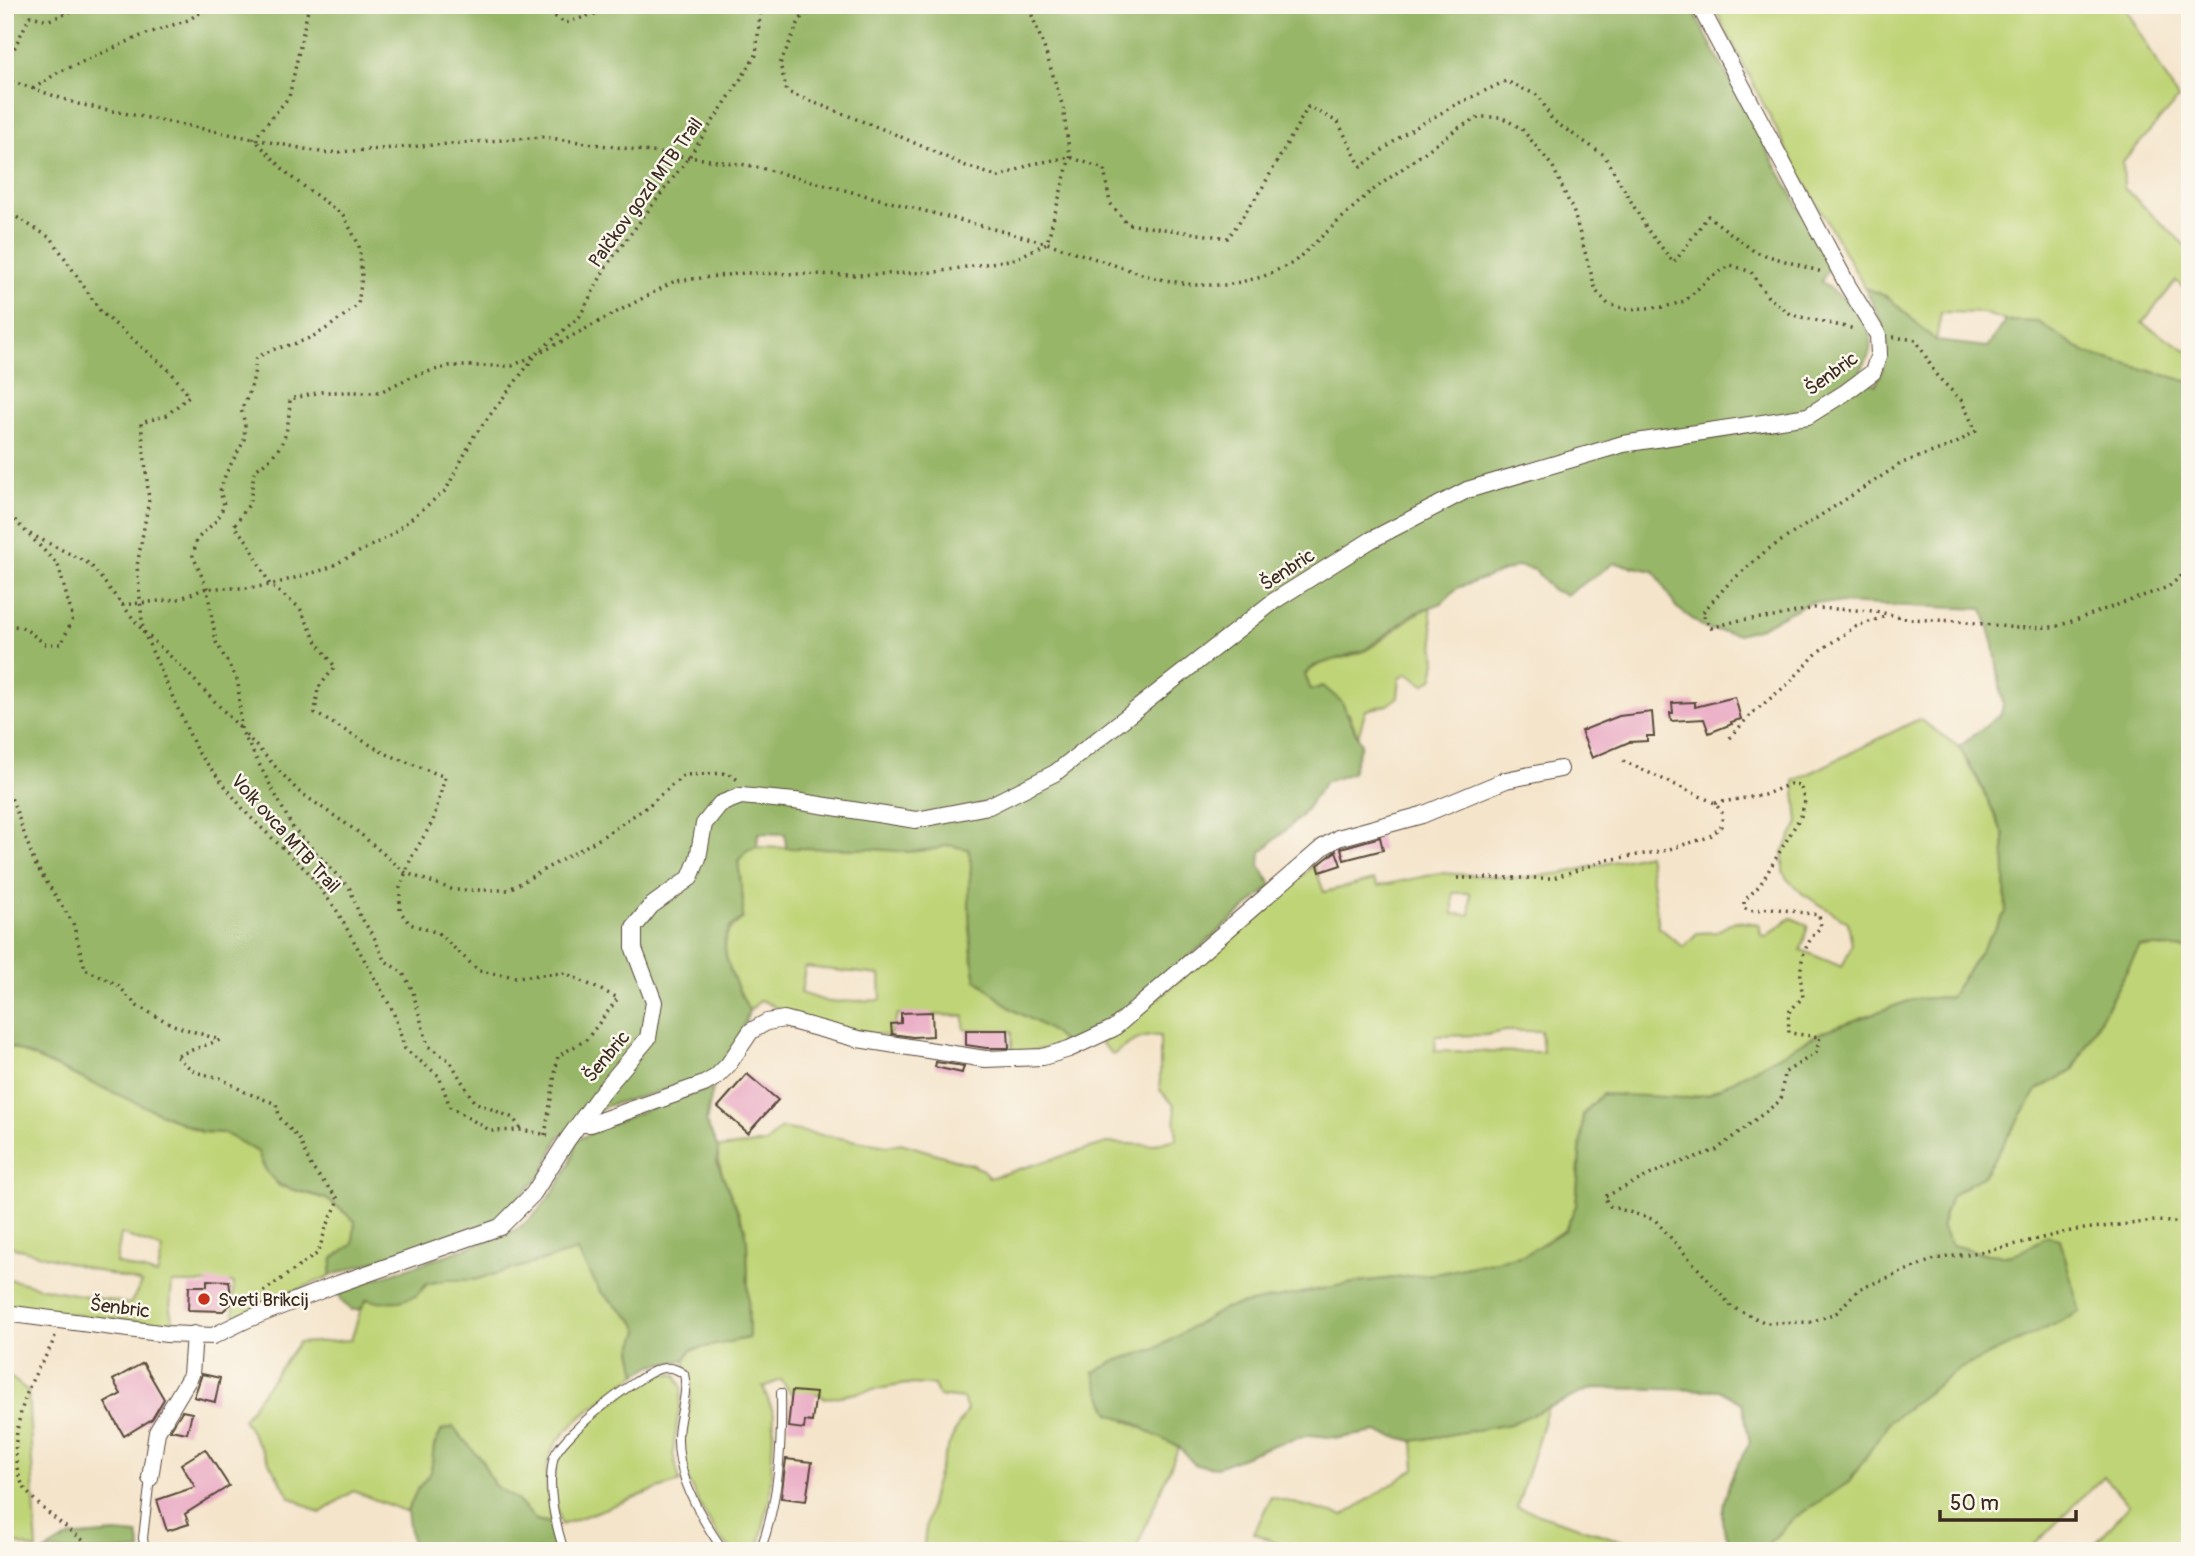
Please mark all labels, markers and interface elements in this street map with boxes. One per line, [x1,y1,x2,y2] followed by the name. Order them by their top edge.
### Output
[583,113,708,272] street label: Palčkov gozd MTB Trail
[1800,346,1863,401] street label: Šenbric
[1256,543,1320,596] street label: Šenbric
[225,769,345,898] street label: Volk ovca MTB Trail
[578,1026,636,1087] street label: Šenbric
[218,1288,309,1312] place label: Sveti Brikcij
[196,1291,212,1307] marker: Sveti Brikcij
[89,1292,152,1324] street label: Šenbric
[1940,1479,2076,1523] scale bar
[1950,1490,1999,1517] text: 50 m

